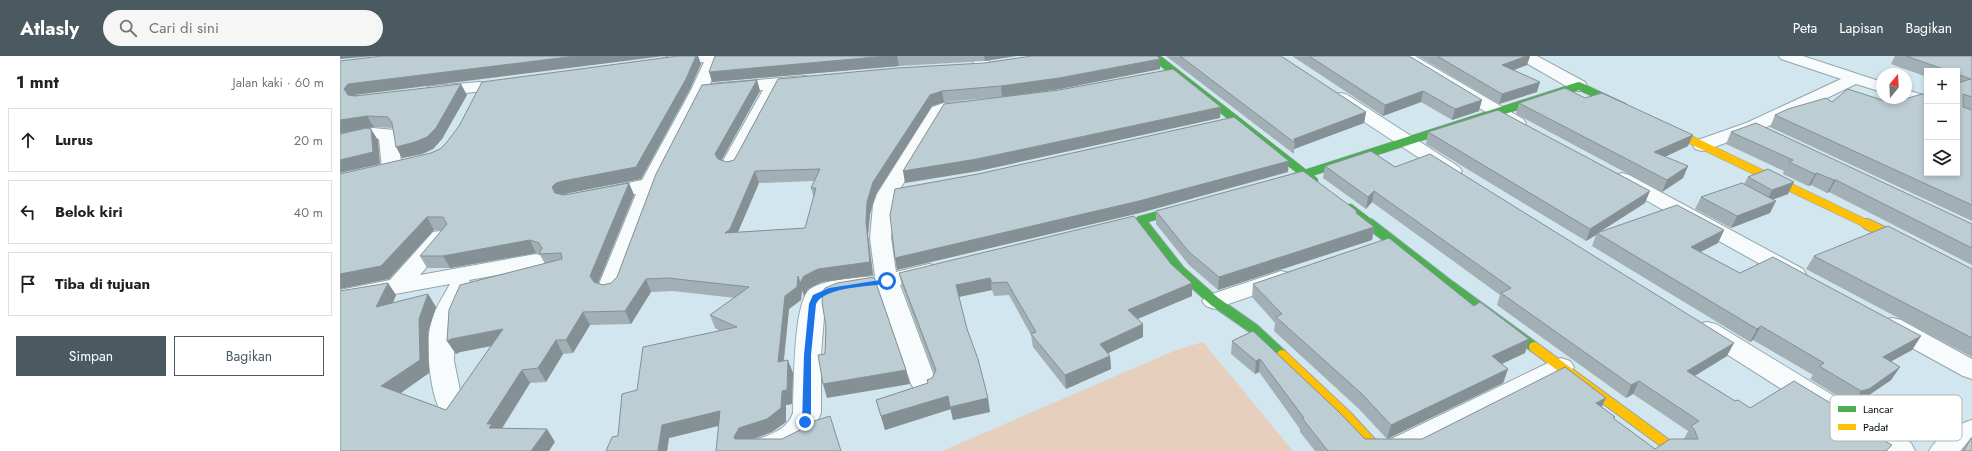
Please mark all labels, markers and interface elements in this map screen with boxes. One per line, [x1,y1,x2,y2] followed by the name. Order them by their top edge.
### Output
[103,10,383,46] search box
[20,15,79,42] text: Atlasly
[117,17,139,39] icon: search
[149,17,219,39] text: Cari di sini
[1793,18,1817,38] text: Peta
[1839,18,1884,38] text: Lapisan
[1906,18,1952,38] text: Bagikan
[1876,68,1912,104] north arrow
[1924,68,1960,176] map controls
[1924,68,1960,104] button: +
[16,70,59,94] text: 1 mnt
[233,73,324,92] text: Jalan kaki · 60 m
[1924,104,1960,140] button: −
[17,129,39,151] icon: ahead
[55,129,93,151] text: Lurus
[294,131,323,150] text: 20 m
[1924,140,1960,176] button: layers
[17,201,39,223] icon: left
[55,201,123,223] text: Belok kiri
[294,203,323,222] text: 40 m
[878,272,896,290] route start
[17,273,39,295] icon: arrive
[55,273,150,295] text: Tiba di tujuan
[16,336,166,376] button: Simpan
[174,336,324,376] button: Bagikan
[1830,395,1962,441] legend
[1863,401,1894,417] text: Lancar
[796,413,814,431] route end
[1863,419,1889,435] text: Padat

